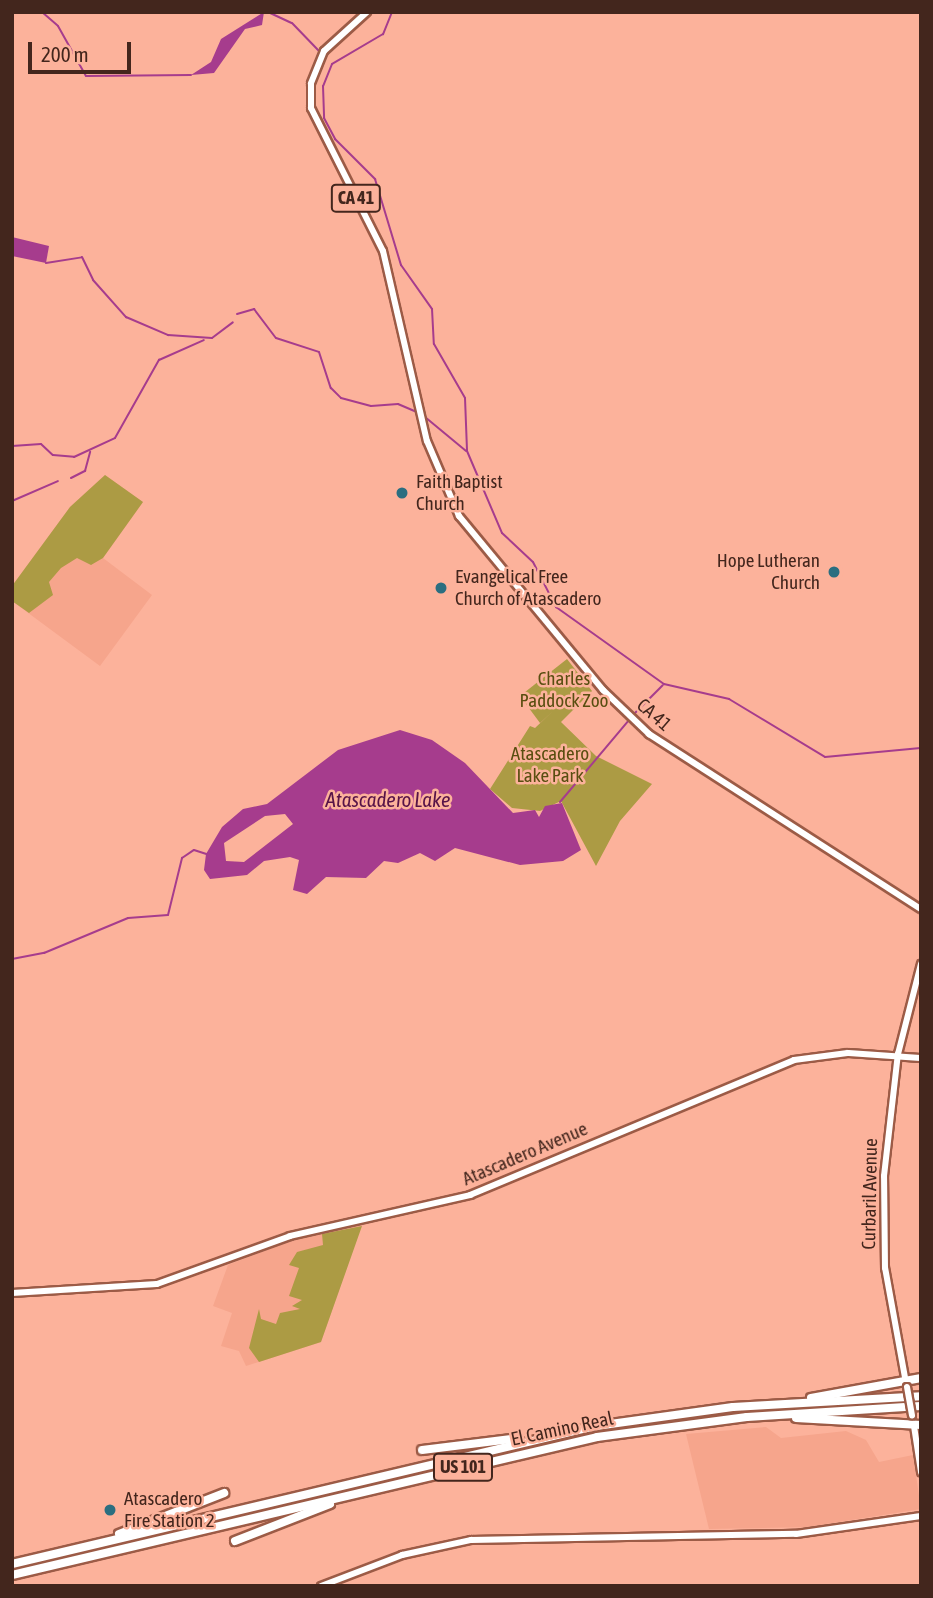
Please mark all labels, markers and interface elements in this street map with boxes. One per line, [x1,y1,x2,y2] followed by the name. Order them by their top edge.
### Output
[32,28,135,72] scale bar
[41,42,89,66] text: 200 m
[330,183,382,212] road number: CA 41
[416,471,503,515] place label: Faith Baptist Church
[394,485,410,501] marker: Faith Baptist Church
[717,550,820,594] place label: Hope Lutheran Church
[826,564,842,580] marker: Hope Lutheran Church
[455,566,602,610] place label: Evangelical Free Church of Atascadero
[433,580,449,596] marker: Evangelical Free Church of Atascadero
[519,668,609,712] park label: Charles Paddock Zoo
[632,694,676,736] street label: CA 41
[511,743,589,787] park label: Atascadero Lake Park
[326,786,450,812] water label: Atascadero Lake
[459,1117,591,1191] street label: Atascadero Avenue
[858,1138,882,1250] street label: Curbaril Avenue
[509,1407,615,1451] street label: El Camino Real
[432,1452,494,1482] road number: US 101
[124,1488,215,1532] place label: Atascadero Fire Station 2
[102,1502,118,1518] marker: Atascadero Fire Station 2

